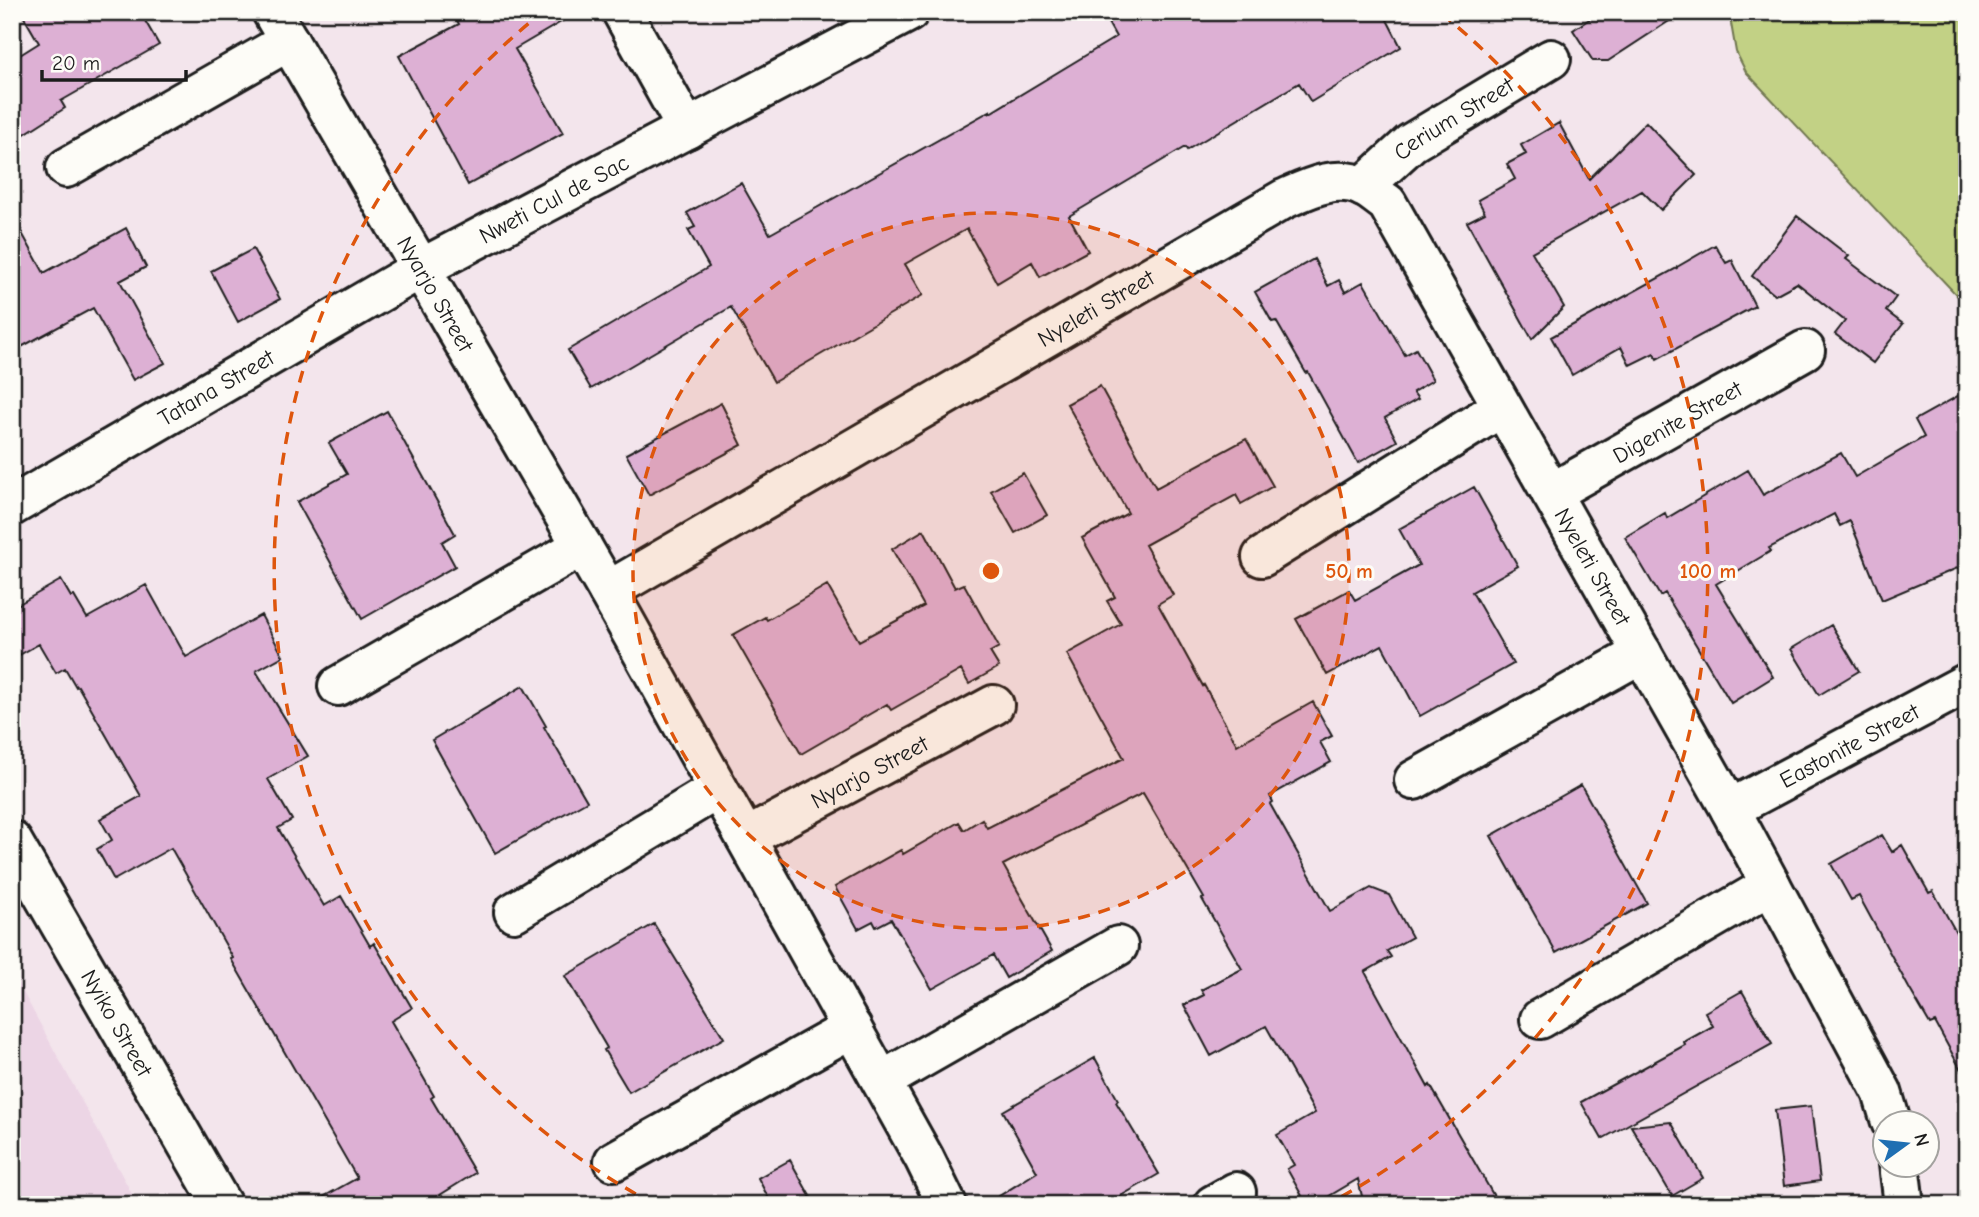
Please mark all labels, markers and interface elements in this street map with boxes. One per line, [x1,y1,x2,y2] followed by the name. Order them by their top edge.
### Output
[42,38,186,82] scale bar
[52,51,100,75] text: 20 m
[1388,71,1520,166] street label: Cerium Street
[475,149,633,250] street label: Nweti Cul de Sac
[391,232,480,358] street label: Nyarjo Street
[1033,263,1161,353] street label: Nyeleti Street
[154,343,280,432] street label: Tatana Street
[1608,374,1748,469] street label: Digenite Street
[1549,503,1637,631] street label: Nyeleti Street
[979,559,1003,583] centre of rings
[1325,559,1373,583] text: 50 m
[1680,559,1736,583] text: 100 m
[1775,697,1925,794] street label: Eastonite Street
[806,729,934,815] street label: Nyarjo Street
[75,965,159,1083] street label: Nyiko Street
[1870,1108,1940,1178] north arrow
[1909,1131,1934,1149] text: N

